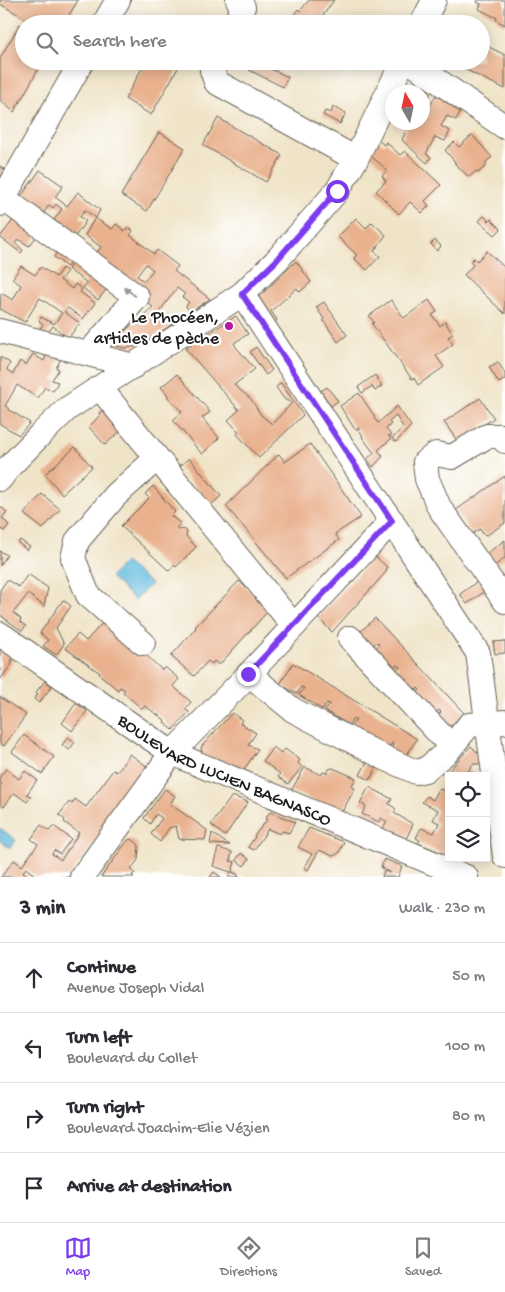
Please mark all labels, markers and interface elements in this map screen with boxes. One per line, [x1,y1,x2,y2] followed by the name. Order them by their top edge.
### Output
[15,15,490,70] search box
[33,29,61,57] icon: search
[73,31,167,54] text: Search here
[385,85,430,130] north arrow
[326,180,349,203] route start
[123,287,137,297] one-way arrow
[94,308,220,350] place label: Le Phocéen, articles de pèche
[223,320,235,332] marker: Le Phocéen, articles de pèche
[237,663,260,686] route end
[112,710,334,832] street label: BOULEVARD LUCIEN BAGNASCO
[445,772,490,862] map controls
[445,772,490,817] button: locate
[445,817,490,862] button: layers
[20,897,65,922] text: 3 min
[399,900,485,919] text: Walk · 230 m
[67,957,136,980] text: Continue
[20,964,48,992] icon: ahead
[452,968,485,987] text: 50 m
[67,980,204,999] text: Avenue Joseph Vidal
[67,1027,131,1050] text: Turn left
[20,1034,48,1062] icon: left
[445,1038,485,1057] text: 100 m
[67,1050,197,1069] text: Boulevard du Collet
[67,1097,143,1120] text: Turn right
[20,1104,48,1132] icon: right
[452,1108,485,1127] text: 80 m
[67,1120,270,1139] text: Boulevard Joachim-Elie Vézien
[20,1174,48,1202] icon: arrive
[67,1176,231,1199] text: Arrive at destination
[64,1234,92,1281] tab: Map
[220,1234,277,1281] tab: Directions
[405,1234,441,1281] tab: Saved

